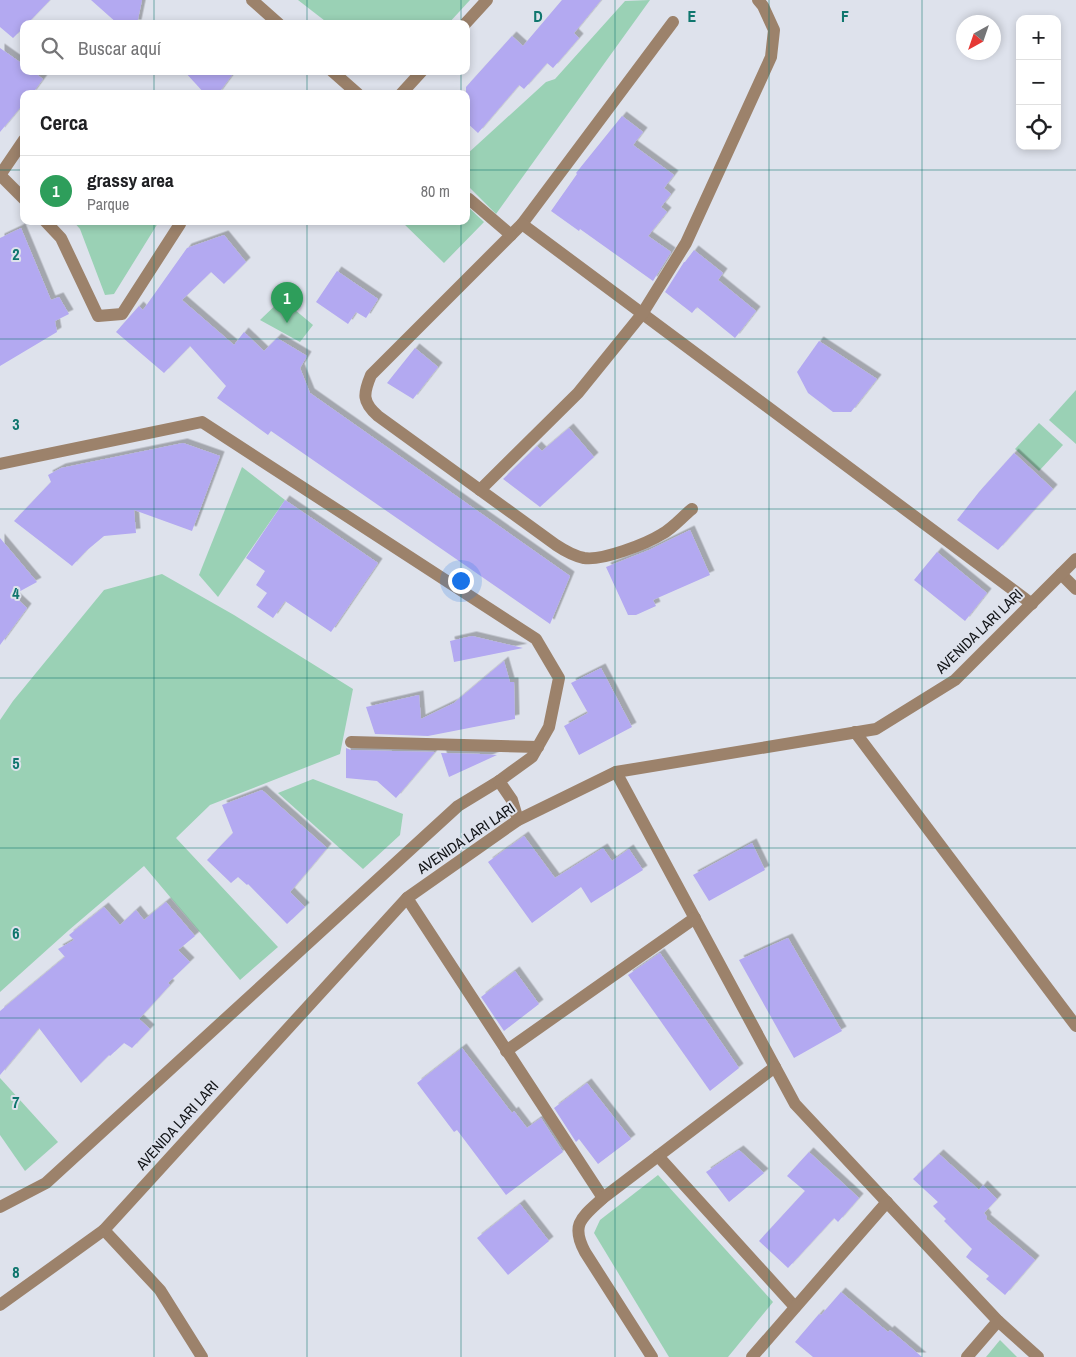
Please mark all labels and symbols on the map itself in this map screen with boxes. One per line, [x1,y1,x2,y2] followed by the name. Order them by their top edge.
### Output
[533,5,543,27] text: D
[688,5,697,27] text: E
[841,5,849,27] text: F
[956,15,1001,60] north arrow
[12,243,20,265] text: 2
[271,282,303,323] pin: 1
[12,413,20,435] text: 3
[448,568,474,594] your location
[12,582,20,604] text: 4
[930,584,1027,679] street label: AVENIDA LARI LARI
[12,752,20,774] text: 5
[412,797,519,879] street label: AVENIDA LARI LARI
[12,922,20,944] text: 6
[130,1076,223,1175] street label: AVENIDA LARI LARI
[12,1091,20,1113] text: 7
[12,1261,20,1283] text: 8

